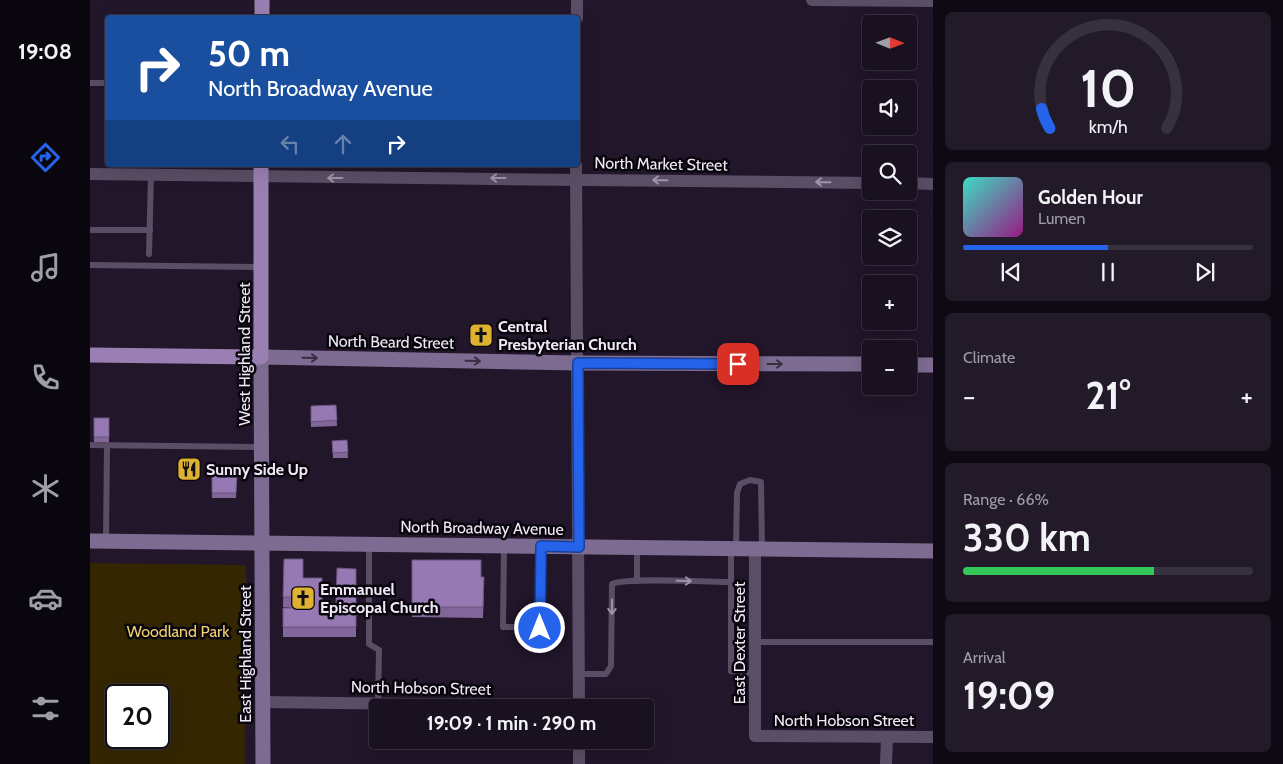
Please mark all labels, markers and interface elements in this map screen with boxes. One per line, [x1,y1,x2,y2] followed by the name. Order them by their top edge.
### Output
[862,15,918,70] north arrow
[862,15,917,395] map controls
[208,32,290,75] text: 50 m
[125,35,190,100] icon: right
[18,38,72,65] text: 19:08
[1080,57,1136,120] text: 10
[208,75,433,102] text: North Broadway Avenue
[862,80,917,135] button: sound
[1088,116,1128,137] text: km/h
[276,130,304,158] icon: left
[329,130,357,158] icon: ahead
[382,130,410,158] icon: right
[28,140,63,175] icon: directions
[862,145,917,200] button: search
[594,153,728,175] street label: North Market Street
[327,173,344,183] one-way arrow
[490,173,506,183] one-way arrow
[652,175,668,185] one-way arrow
[815,177,831,187] one-way arrow
[1038,186,1143,209] text: Golden Hour
[1038,209,1085,228] text: Lumen
[862,210,917,265] button: layers
[28,250,63,285] icon: music
[997,258,1025,286] icon: previous
[1094,258,1122,286] icon: pause
[1191,258,1219,286] icon: next
[862,275,917,330] button: +
[235,282,254,426] street label: West Highland Street
[498,317,637,354] place label: Central Presbyterian Church
[468,322,494,348] church icon: Central Presbyterian Church
[328,331,455,353] street label: North Beard Street
[862,340,917,395] button: −
[717,343,759,385] pin
[963,348,1015,367] text: Climate
[724,350,752,378] icon: arrive
[302,353,318,363] one-way arrow
[464,356,480,366] one-way arrow
[766,359,783,369] one-way arrow
[28,360,63,395] icon: phone
[1085,372,1131,419] text: 21°
[963,379,975,413] text: −
[1241,379,1253,413] text: +
[176,456,202,482] restaurant icon: Sunny Side Up
[206,460,308,479] place label: Sunny Side Up
[28,471,63,506] icon: climate
[963,490,1049,509] text: Range · 66%
[963,514,1091,561] text: 330 km
[400,517,564,539] street label: North Broadway Avenue
[676,576,692,586] one-way arrow
[320,580,439,617] place label: Emmanuel Episcopal Church
[28,581,63,616] icon: car
[730,581,749,704] street label: East Dexter Street
[236,585,255,723] street label: East Highland Street
[290,585,316,611] church icon: Emmanuel Episcopal Church
[607,598,617,615] one-way arrow
[513,601,565,653] position arrow
[127,622,230,641] park label: Woodland Park
[963,648,1006,667] text: Arrival
[963,672,1055,719] text: 19:09
[351,677,492,699] street label: North Hobson Street
[105,684,170,749] speed limit sign: 20
[28,691,63,726] icon: filters
[774,711,915,730] street label: North Hobson Street
[427,712,596,735] text: 19:09 · 1 min · 290 m

